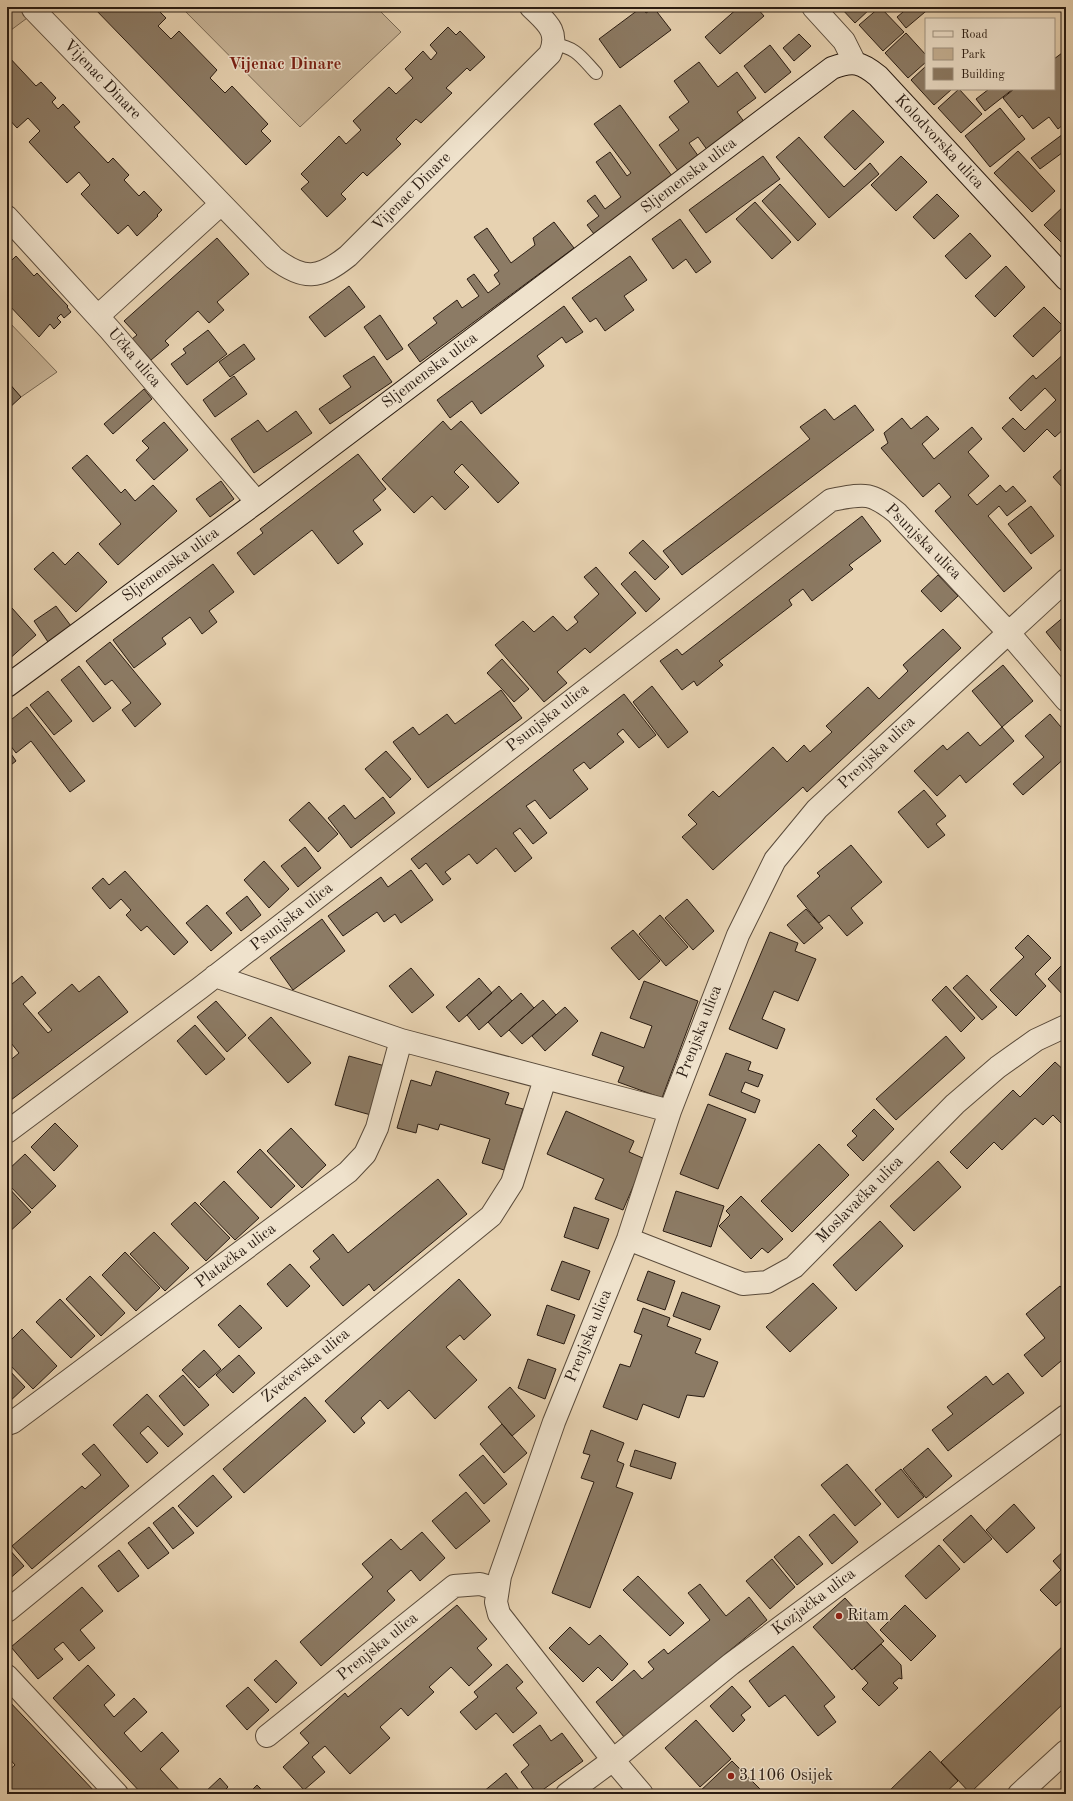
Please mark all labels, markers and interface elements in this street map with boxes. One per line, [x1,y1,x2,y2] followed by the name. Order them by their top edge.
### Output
[925,18,1055,90] legend
[961,29,988,41] text: Road
[60,37,144,123] street label: Vijenac Dinare
[961,49,986,61] text: Park
[228,56,342,73] district label: Vijenac Dinare
[961,69,1005,81] text: Building
[891,92,987,192] street label: Kolodvorska ulica
[638,135,740,217] street label: Sljemenska ulica
[370,150,454,234] street label: Vijenac Dinare
[104,325,164,391] street label: Učka ulica
[379,330,481,412] street label: Sljemenska ulica
[882,501,964,583] street label: Psunjska ulica
[120,525,222,605] street label: Sljemenska ulica
[504,681,592,755] street label: Psunjska ulica
[836,714,918,792] street label: Prenjska ulica
[248,880,336,954] street label: Psunjska ulica
[675,983,725,1081] street label: Prenjska ulica
[813,1153,907,1247] street label: Moslavačka ulica
[193,1221,279,1291] street label: Platačka ulica
[563,1287,615,1385] street label: Prenjska ulica
[259,1326,353,1406] street label: Zvečevska ulica
[769,1566,859,1638] street label: Kozjačka ulica
[847,1608,889,1624] place label: Ritam
[335,1610,421,1684] street label: Prenjska ulica
[834,1611,844,1621] marker: Ritam
[739,1768,833,1784] place label: 31106 Osijek
[726,1771,736,1781] marker: 31106 Osijek

